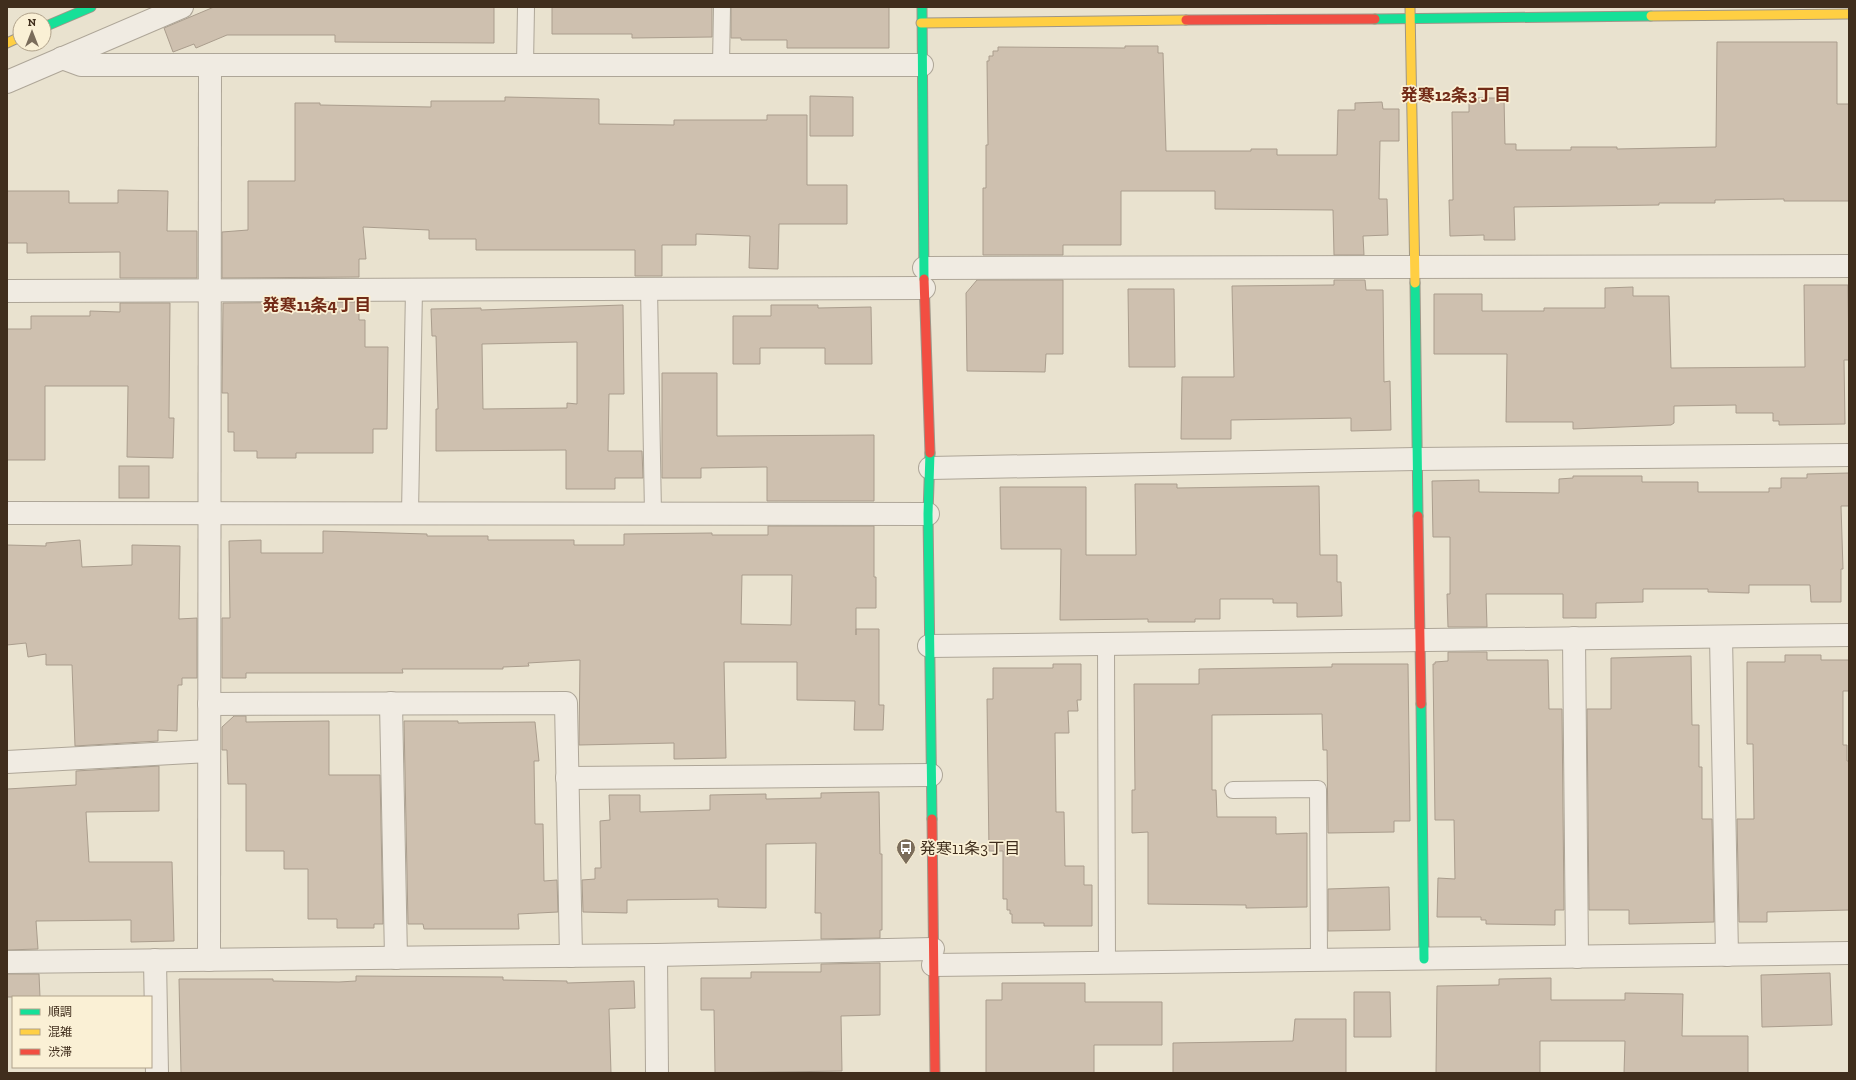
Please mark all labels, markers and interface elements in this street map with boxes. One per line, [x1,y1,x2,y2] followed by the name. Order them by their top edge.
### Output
[12,12,52,52] north arrow
[28,16,37,29] text: N
[1401,85,1511,105] district label: 発寒12条3丁目
[263,295,371,315] district label: 発寒11条4丁目
[895,837,917,865] bus stop icon: 発寒11条3丁目
[920,839,1020,858] place label: 発寒11条3丁目
[12,996,152,1068] legend
[48,1005,72,1019] text: 順調
[48,1025,72,1039] text: 混雑
[48,1045,72,1059] text: 渋滞

